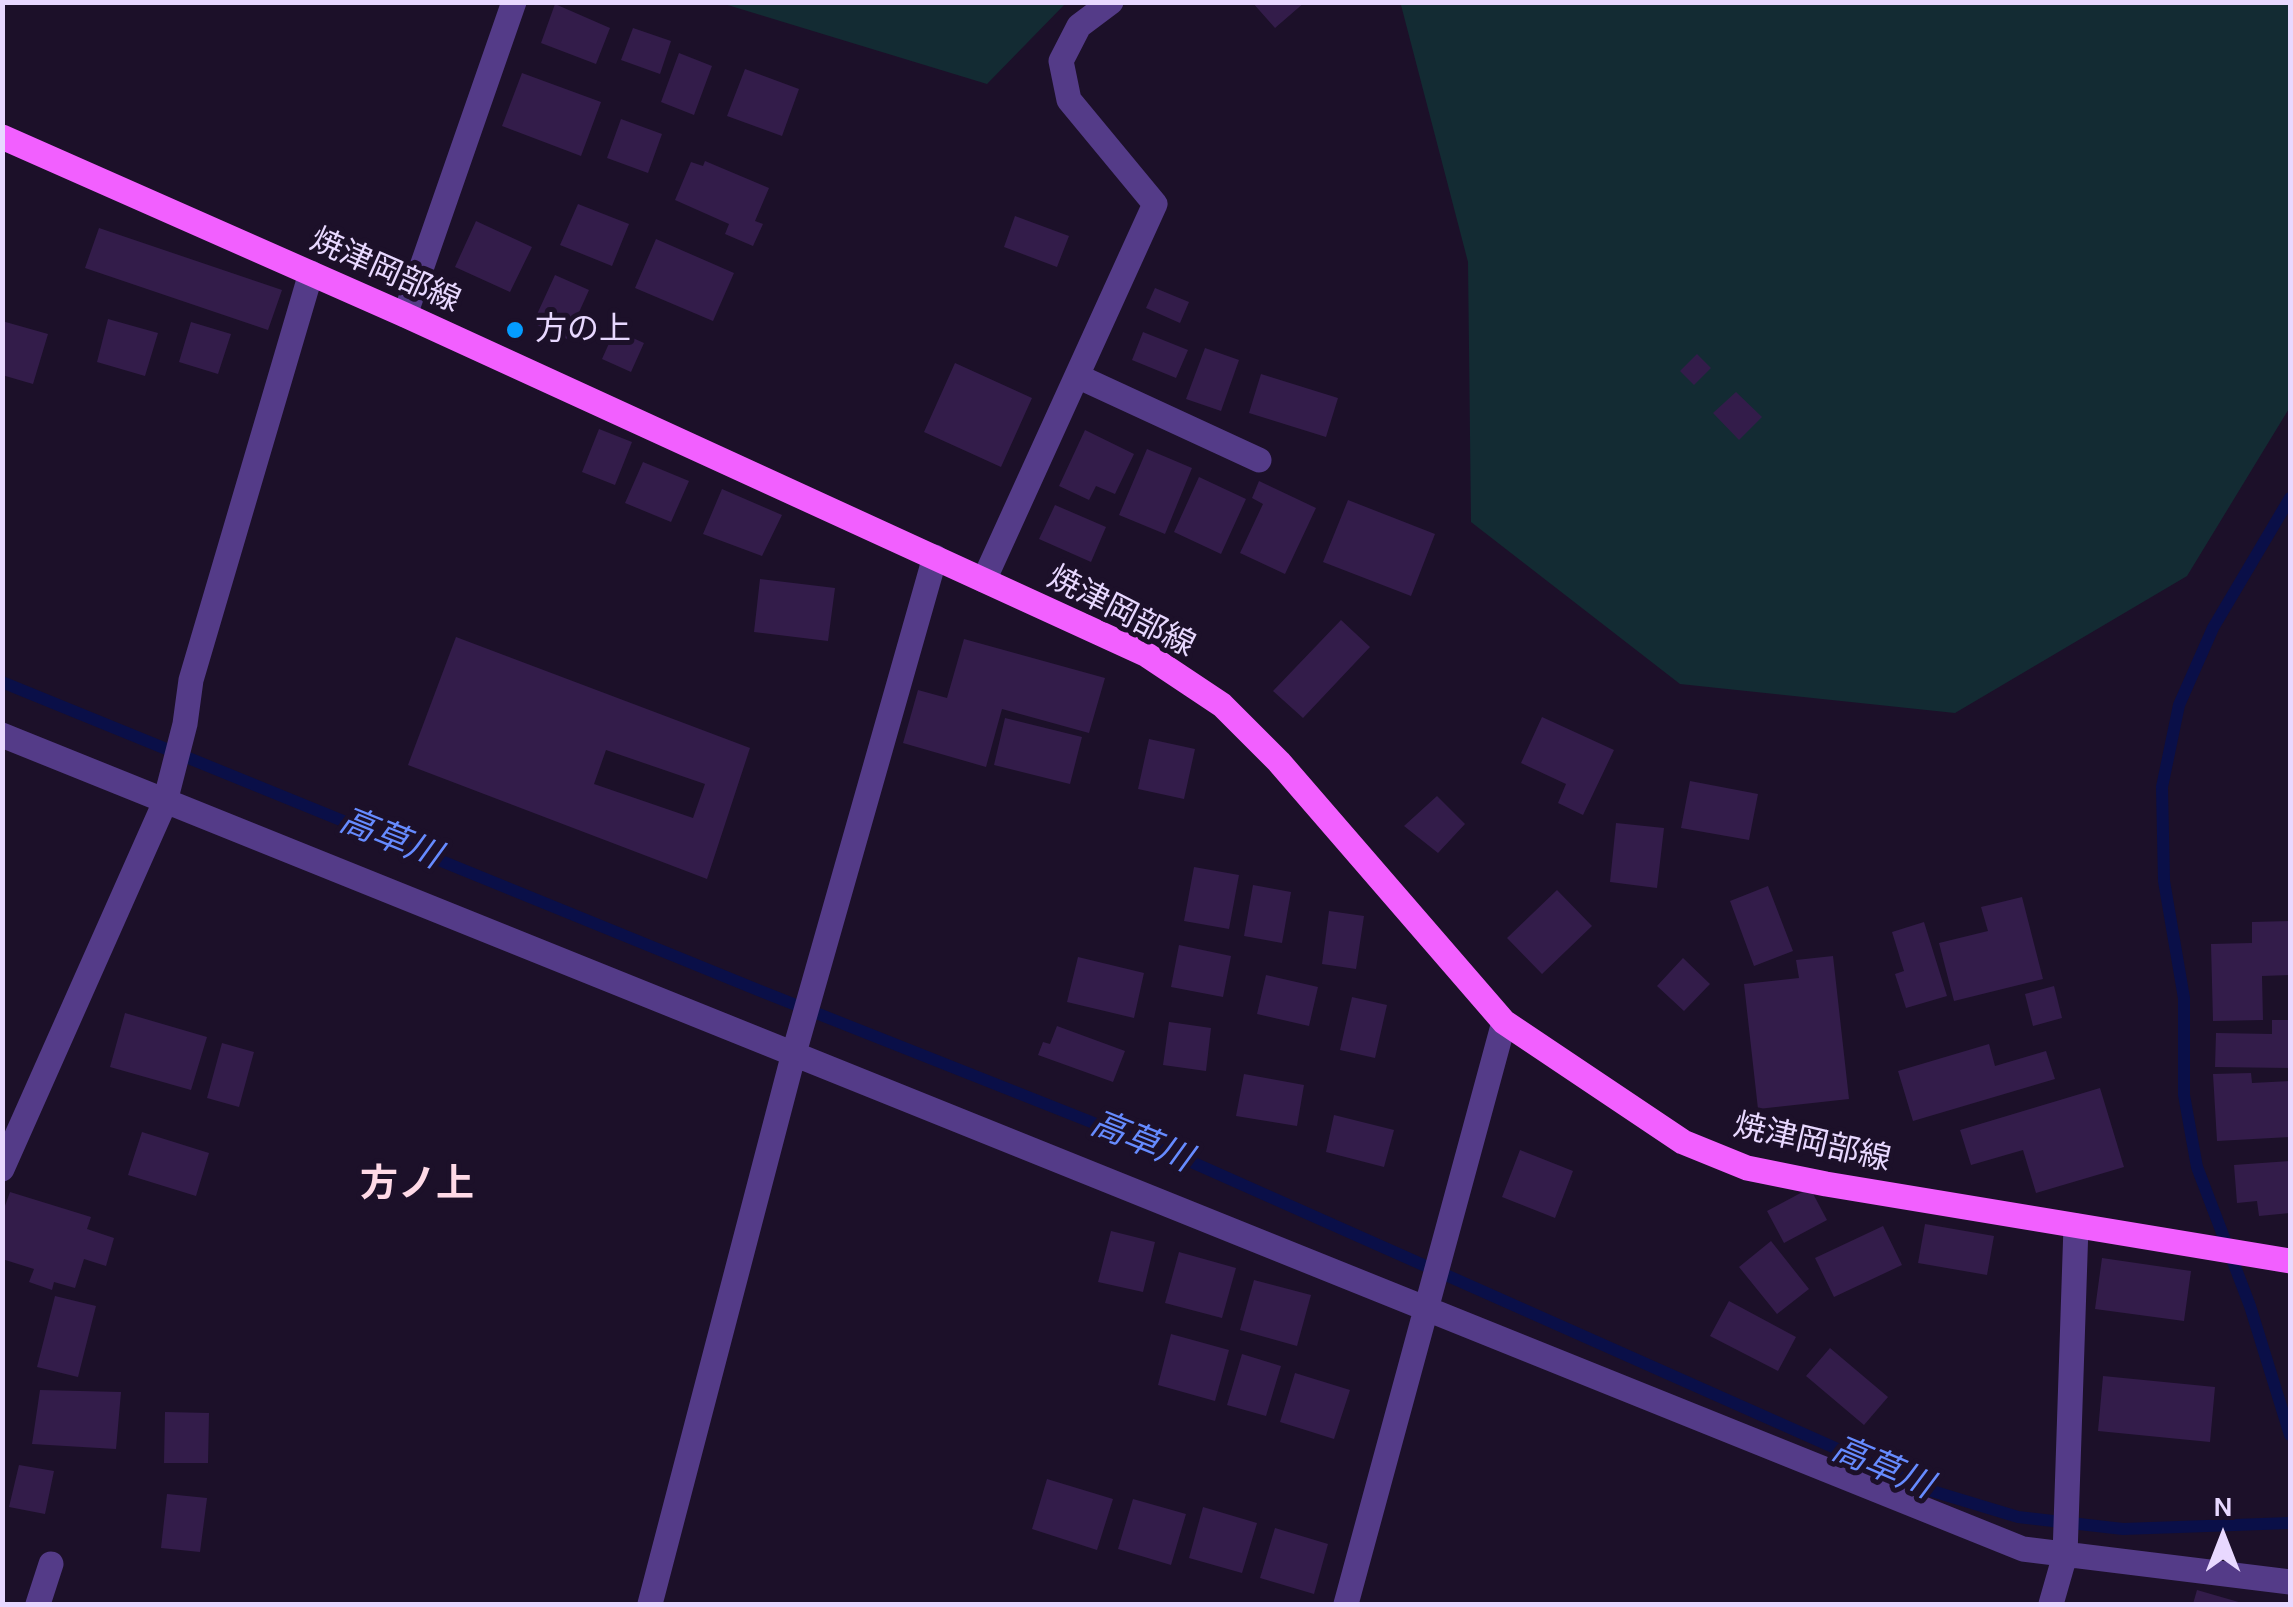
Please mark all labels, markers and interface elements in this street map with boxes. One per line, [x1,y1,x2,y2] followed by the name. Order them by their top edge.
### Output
[304,221,466,321] street label: 焼津岡部線
[535,311,631,349] place label: 方の上
[504,319,526,341] marker: 方の上
[1041,559,1201,665] street label: 焼津岡部線
[333,800,447,878] water label: 高草川
[1084,1103,1198,1181] water label: 高草川
[1730,1106,1894,1180] street label: 焼津岡部線
[360,1162,474,1208] district label: 方ノ上
[1825,1428,1939,1508] water label: 高草川
[2173,1487,2273,1587] north arrow
[2213,1490,2233,1523] text: N

